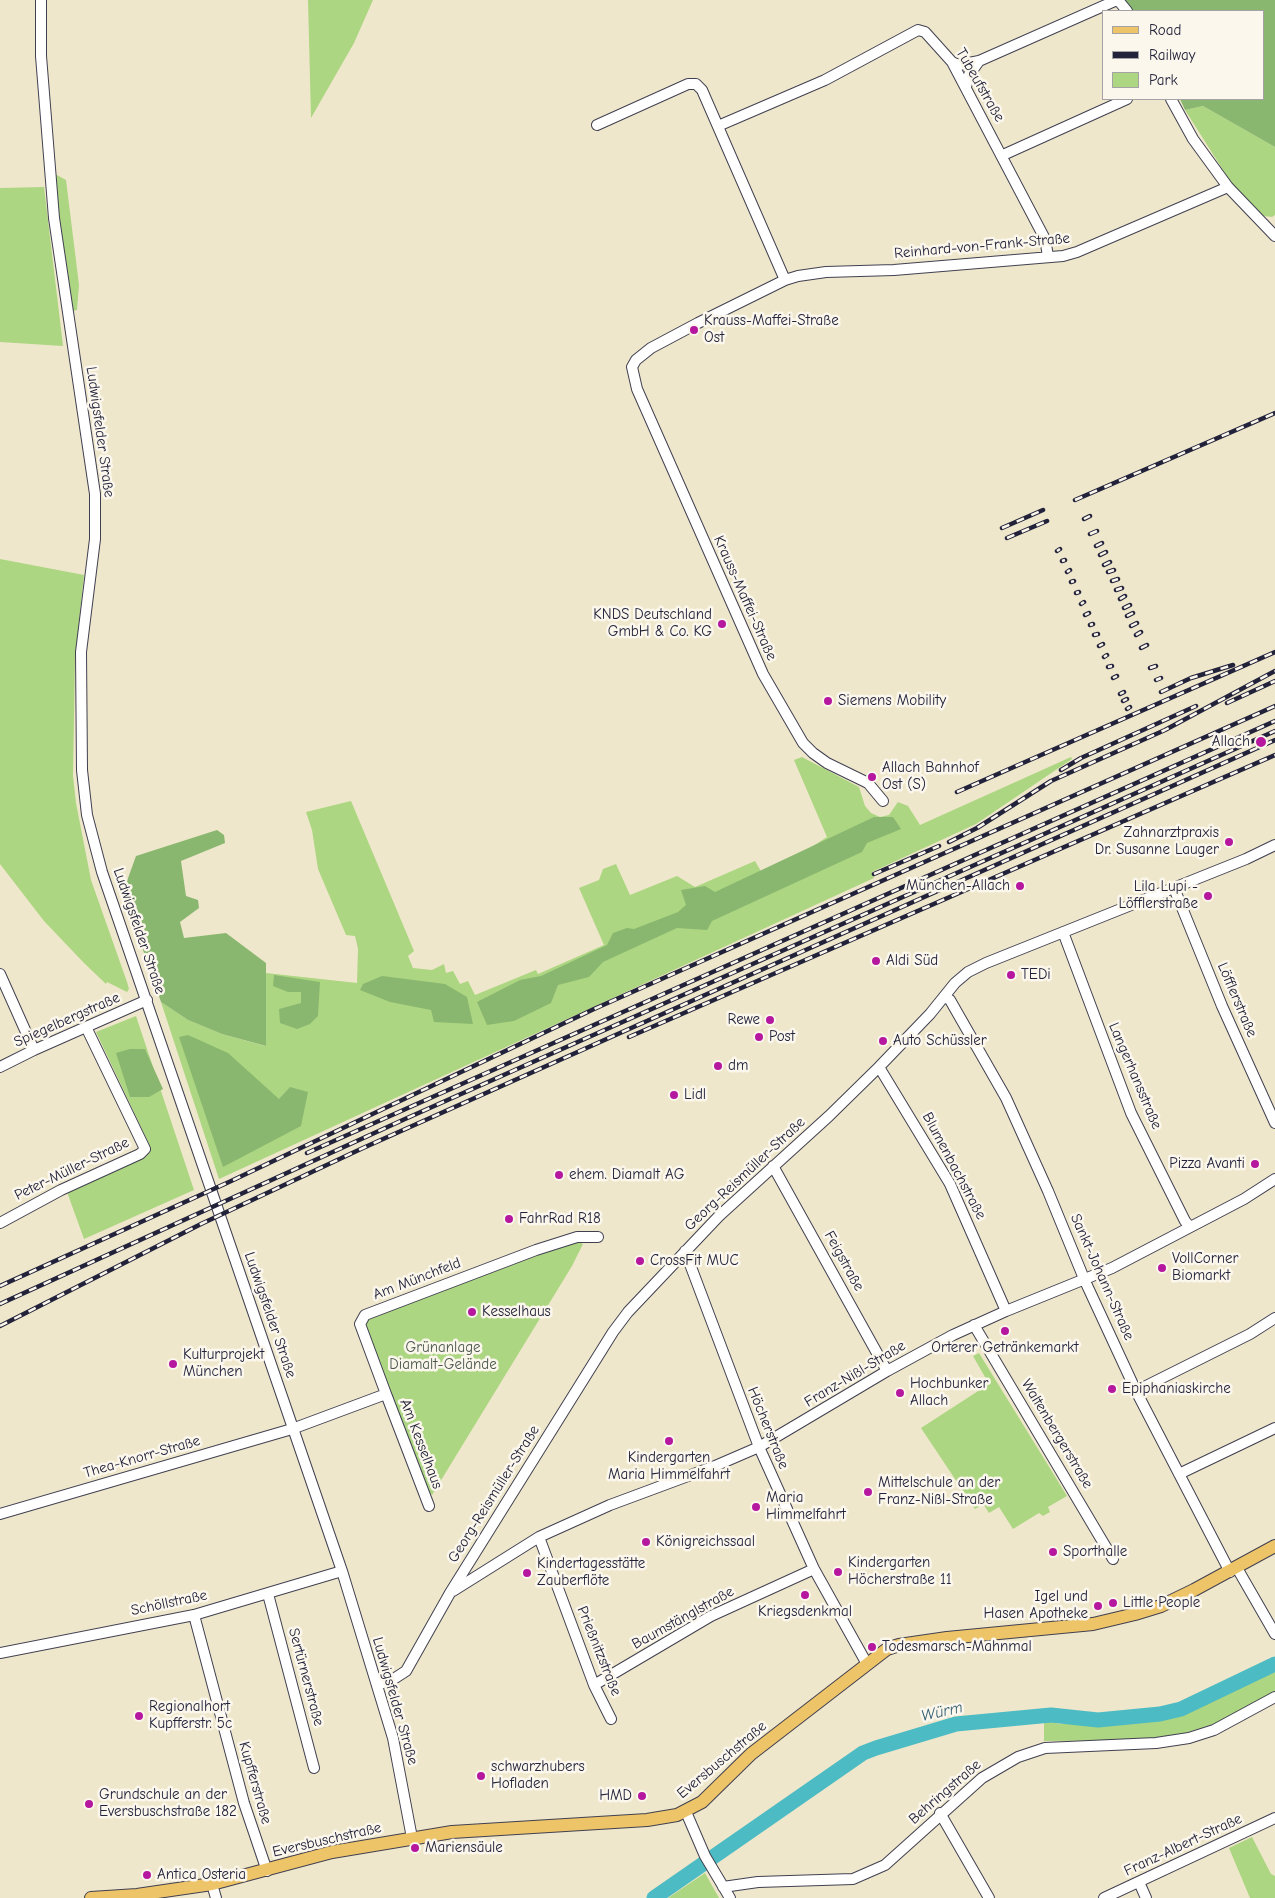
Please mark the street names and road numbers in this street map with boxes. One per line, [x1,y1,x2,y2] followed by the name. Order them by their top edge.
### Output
[952,45,1008,125] street label: Tubeufstraße
[893,229,1071,263] street label: Reinhard-von-Frank-Straße
[82,365,118,499] street label: Ludwigsfelder Straße
[709,533,781,663] street label: Krauss-Maffei-Straße
[109,866,169,996] street label: Ludwigsfelder Straße
[1213,960,1261,1040] street label: Löfflerstraße
[11,989,123,1051] street label: Spiegelbergstraße
[1104,1020,1166,1132] street label: Langerhansstraße
[918,1109,990,1223] street label: Blumenbachstraße
[681,1113,809,1235] street label: Georg-Reismüller-Straße
[12,1133,132,1205] street label: Peter-Müller-Straße
[1066,1211,1138,1343] street label: Sankt-Johann-Straße
[820,1228,868,1294] street label: Feigstraße
[240,1250,300,1380] street label: Ludwigsfelder Straße
[371,1254,463,1304] street label: Am Münchfeld
[801,1337,909,1411] street label: Franz-Nißl-Straße
[1017,1376,1097,1492] street label: Waltenbergerstraße
[743,1384,793,1472] street label: Höcherstraße
[396,1396,446,1492] street label: Am Kesselhaus
[444,1422,544,1566] street label: Georg-Reismüller-Straße
[82,1432,202,1482] street label: Thea-Knorr-Straße
[629,1583,737,1653] street label: Baumstänglstraße
[129,1586,209,1620] street label: Schöllstraße
[573,1604,625,1698] street label: Prießnitzstraße
[284,1626,328,1728] street label: Sertürnerstraße
[368,1635,422,1767] street label: Ludwigsfelder Straße
[674,1717,770,1803] street label: Eversbuschstraße
[235,1740,275,1826] street label: Kupfferstraße
[905,1756,985,1828] street label: Behringstraße
[1121,1810,1245,1880] street label: Franz-Albert-Straße
[271,1819,383,1861] street label: Eversbuschstraße

